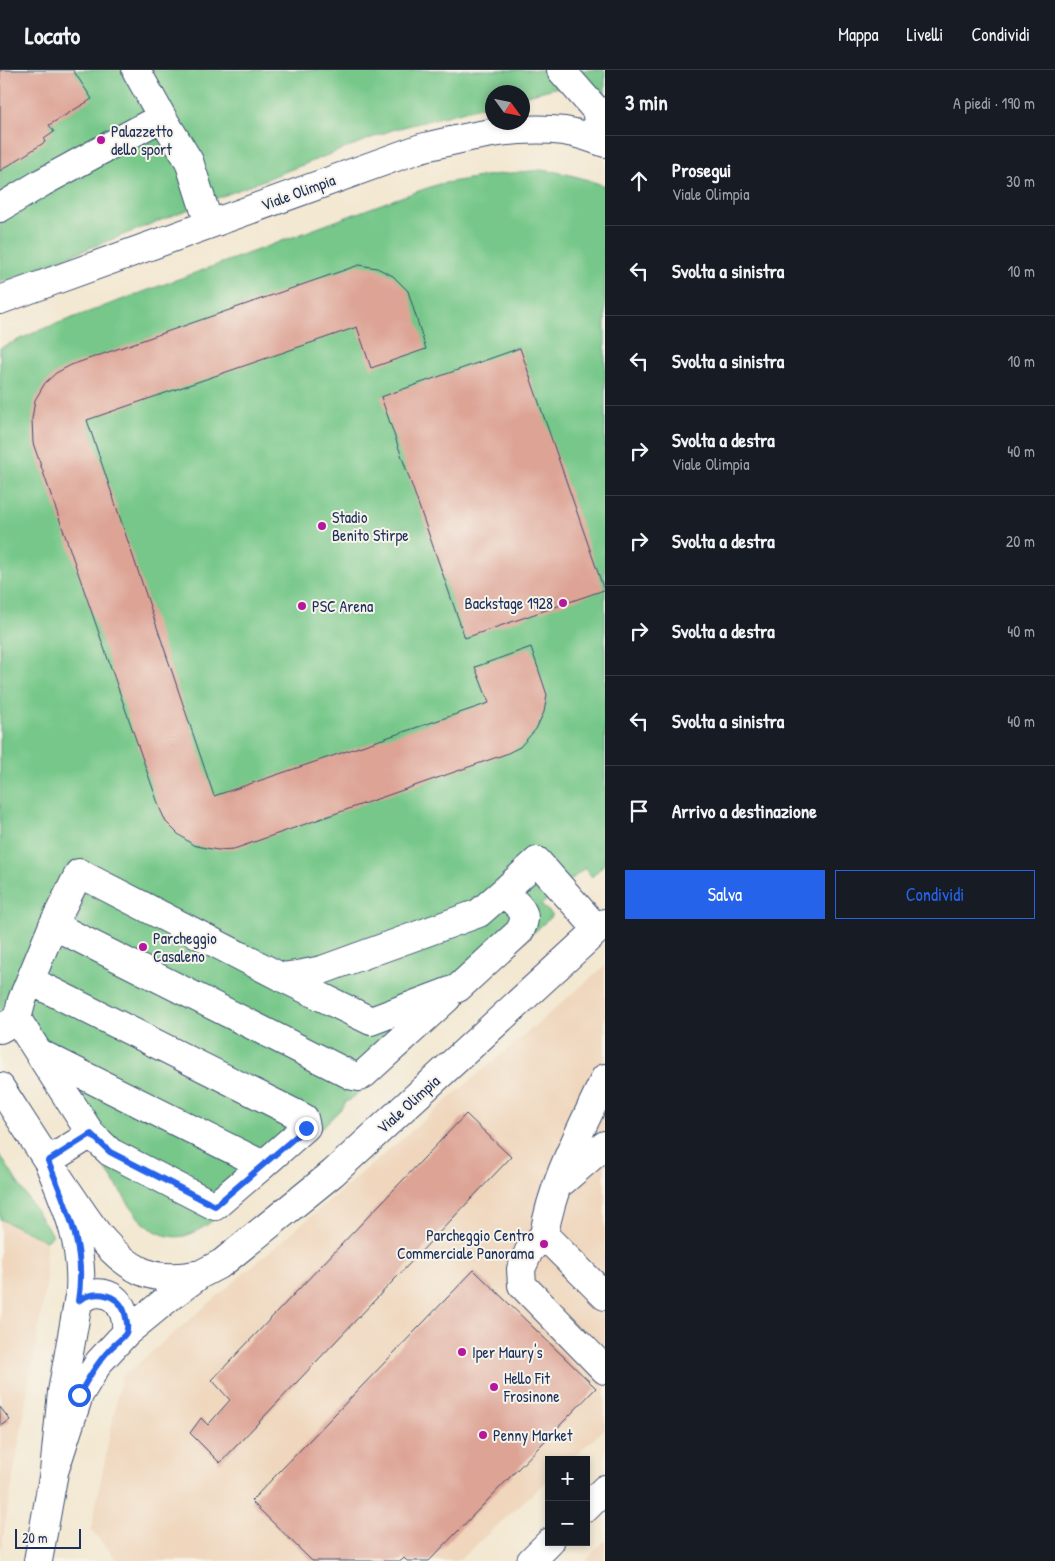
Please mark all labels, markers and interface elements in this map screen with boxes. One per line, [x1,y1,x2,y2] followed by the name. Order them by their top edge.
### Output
[25,19,80,51] text: Locato
[838,22,879,47] text: Mappa
[907,22,943,47] text: Livelli
[971,22,1030,47] text: Condividi
[485,85,530,130] north arrow
[625,88,668,117] text: 3 min
[953,92,1035,114] text: A piedi · 190 m
[111,120,174,160] place label: Palazzetto dello sport
[95,134,107,146] marker: Palazzetto dello sport
[672,157,731,183] text: Prosegui
[625,167,653,195] icon: ahead
[258,168,338,216] street label: Viale Olimpia
[1006,170,1035,192] text: 30 m
[672,183,749,205] text: Viale Olimpia
[625,257,653,285] icon: left
[672,258,784,284] text: Svolta a sinistra
[1007,260,1035,282] text: 10 m
[625,347,653,375] icon: left
[672,348,784,374] text: Svolta a sinistra
[1007,350,1035,372] text: 10 m
[672,427,775,453] text: Svolta a destra
[625,437,653,465] icon: right
[1007,440,1035,462] text: 40 m
[672,453,749,475] text: Viale Olimpia
[332,506,409,546] place label: Stadio Benito Stirpe
[316,520,328,532] marker: Stadio Benito Stirpe
[625,527,653,555] icon: right
[672,528,775,554] text: Svolta a destra
[1006,530,1035,552] text: 20 m
[465,592,553,614] place label: Backstage 1928
[312,595,373,617] place label: PSC Arena
[557,597,569,609] marker: Backstage 1928
[296,600,308,612] marker: PSC Arena
[625,617,653,645] icon: right
[672,618,775,644] text: Svolta a destra
[1007,620,1035,642] text: 40 m
[625,707,653,735] icon: left
[672,708,784,734] text: Svolta a sinistra
[1007,710,1035,732] text: 40 m
[625,797,653,825] icon: arrive
[672,798,817,824] text: Arrivo a destinazione
[625,870,825,919] button: Salva
[835,870,1035,919] button: Condividi
[153,927,217,967] place label: Parcheggio Casaleno
[137,941,149,953] marker: Parcheggio Casaleno
[372,1070,444,1138] street label: Viale Olimpia
[295,1117,318,1140] route end
[397,1224,535,1264] place label: Parcheggio Centro Commerciale Panorama
[538,1238,550,1250] marker: Parcheggio Centro Commerciale Panorama
[472,1341,543,1363] place label: Iper Maury's
[456,1346,468,1358] marker: Iper Maury's
[503,1367,560,1407] place label: Hello Fit Frosinone
[488,1381,500,1393] marker: Hello Fit Frosinone
[68,1384,91,1407] route start
[493,1424,573,1446] place label: Penny Market
[477,1429,489,1441] marker: Penny Market
[545,1456,590,1546] map controls
[545,1456,590,1501] button: +
[545,1501,590,1546] button: −
[15,1526,81,1549] scale bar
[22,1528,48,1547] text: 20 m

